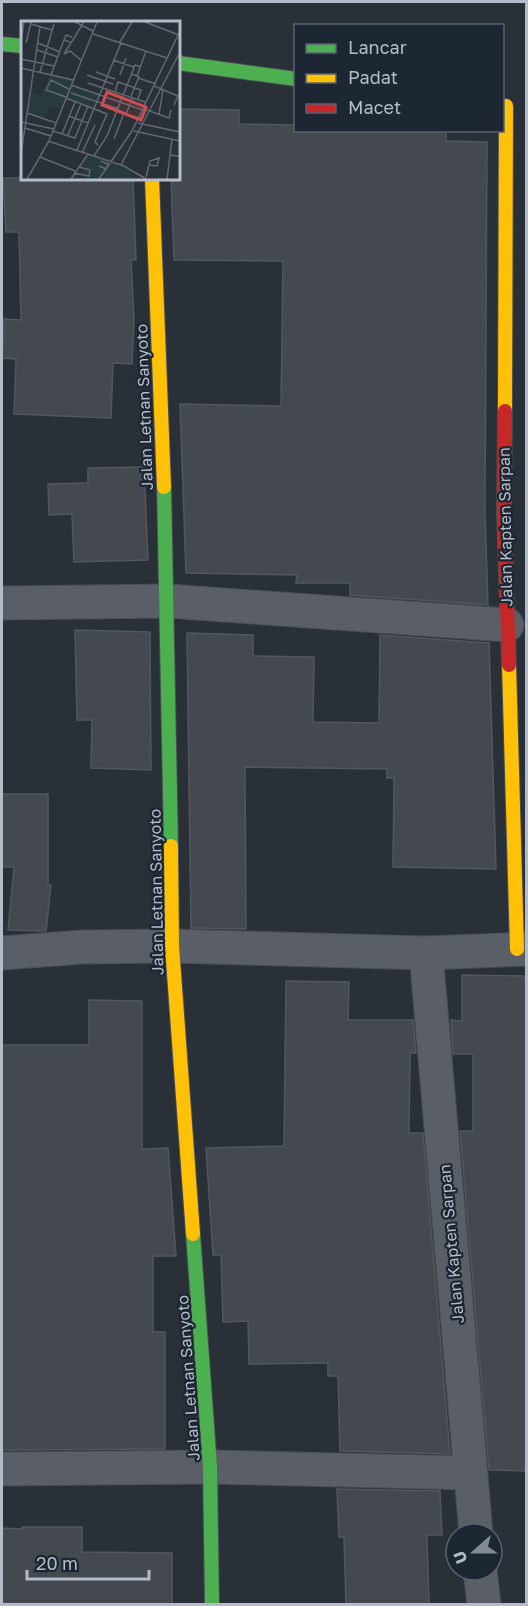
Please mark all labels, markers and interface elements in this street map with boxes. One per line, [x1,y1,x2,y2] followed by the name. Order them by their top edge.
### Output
[21,21,180,180] inset map
[294,24,504,132] legend
[348,36,407,58] text: Lancar
[348,66,398,88] text: Padat
[348,96,401,118] text: Macet
[131,324,157,490] street label: Jalan Letnan Sanyoto
[494,447,516,607] street label: Jalan Kapten Sarpan
[145,809,167,975] street label: Jalan Letnan Sanyoto
[434,1164,468,1324] street label: Jalan Kapten Sarpan
[172,1294,204,1462] street label: Jalan Letnan Sanyoto
[444,1522,504,1582] north arrow
[27,1543,148,1581] scale bar
[449,1548,471,1566] text: U
[36,1552,78,1574] text: 20 m

